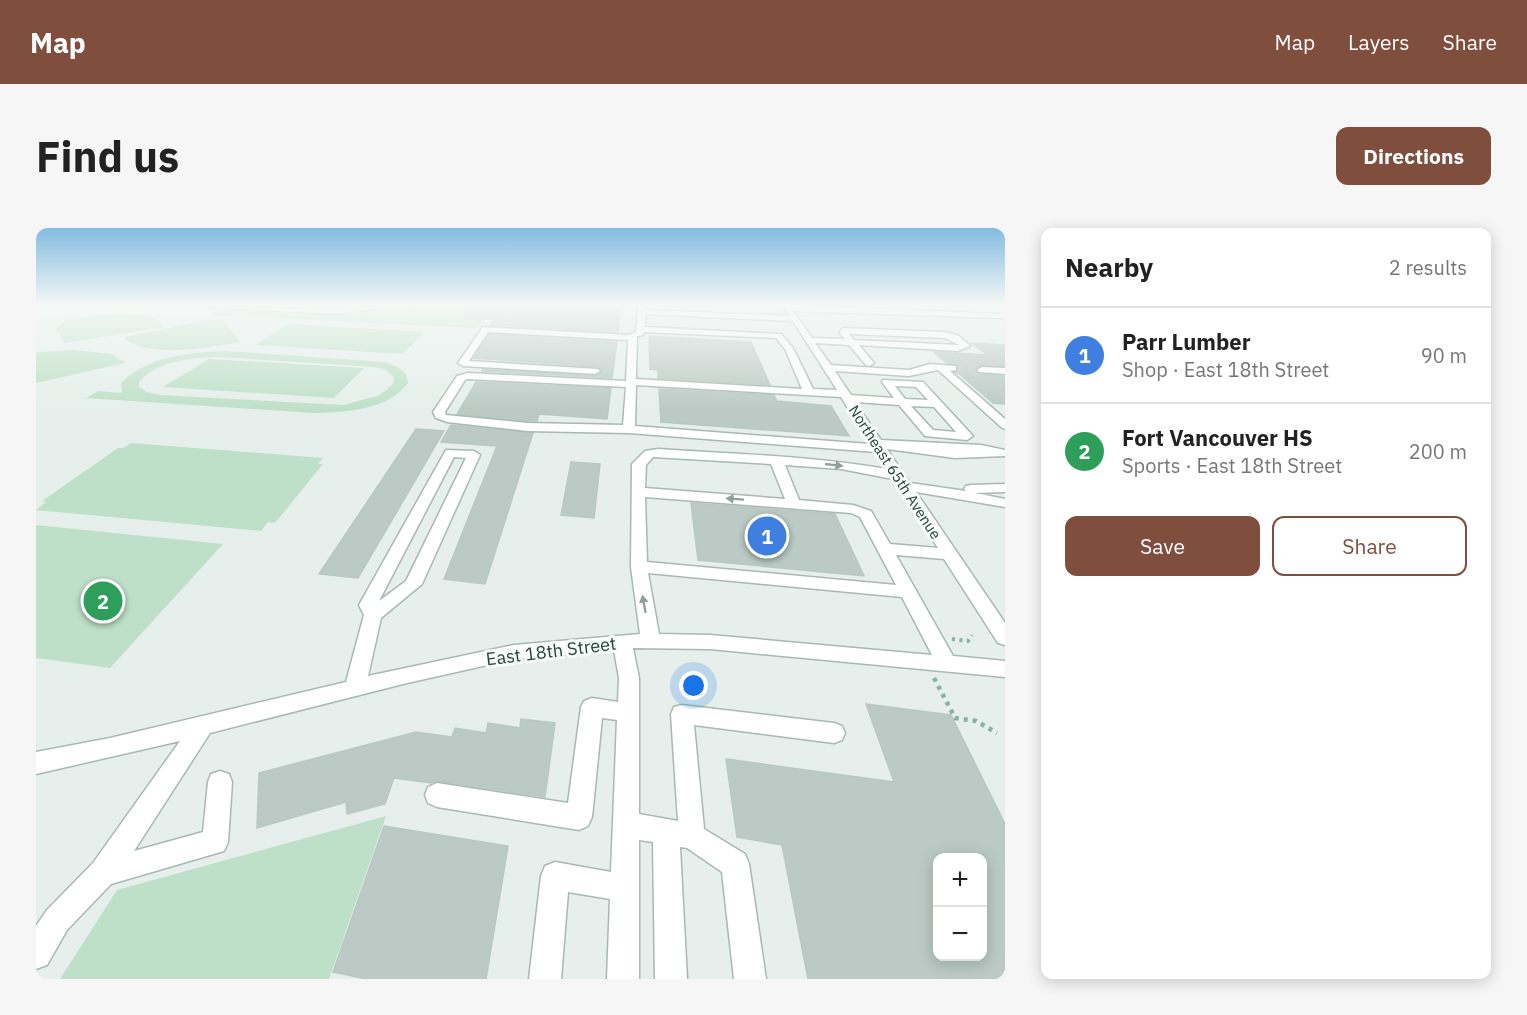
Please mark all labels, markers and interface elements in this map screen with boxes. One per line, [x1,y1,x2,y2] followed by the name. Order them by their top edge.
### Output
[30,24,86,61] text: Map
[1275,28,1315,56] text: Map
[1348,28,1410,56] text: Layers
[1443,28,1497,56] text: Share
[1336,127,1491,185] button: Directions
[36,129,179,184] text: Find us
[1065,250,1153,284] text: Nearby
[1389,254,1467,281] text: 2 results
[1122,327,1251,356] text: Parr Lumber
[1079,342,1091,369] text: 1
[1421,342,1467,369] text: 90 m
[1122,356,1329,383] text: Shop · East 18th Street
[845,401,945,543] street label: Northeast 65th Avenue
[1122,423,1313,452] text: Fort Vancouver HS
[1079,438,1091,465] text: 2
[1409,438,1467,465] text: 200 m
[1122,452,1342,479] text: Sports · East 18th Street
[825,460,844,470] one-way arrow
[726,495,745,504] one-way arrow
[748,514,786,558] pin: 1
[1065,516,1260,576] button: Save
[1272,516,1467,576] button: Share
[84,578,122,623] pin: 2
[639,594,648,613] one-way arrow
[485,632,617,670] street label: East 18th Street
[679,671,708,700] your location
[933,853,987,961] map controls
[933,853,987,907] button: +
[933,907,987,961] button: −

